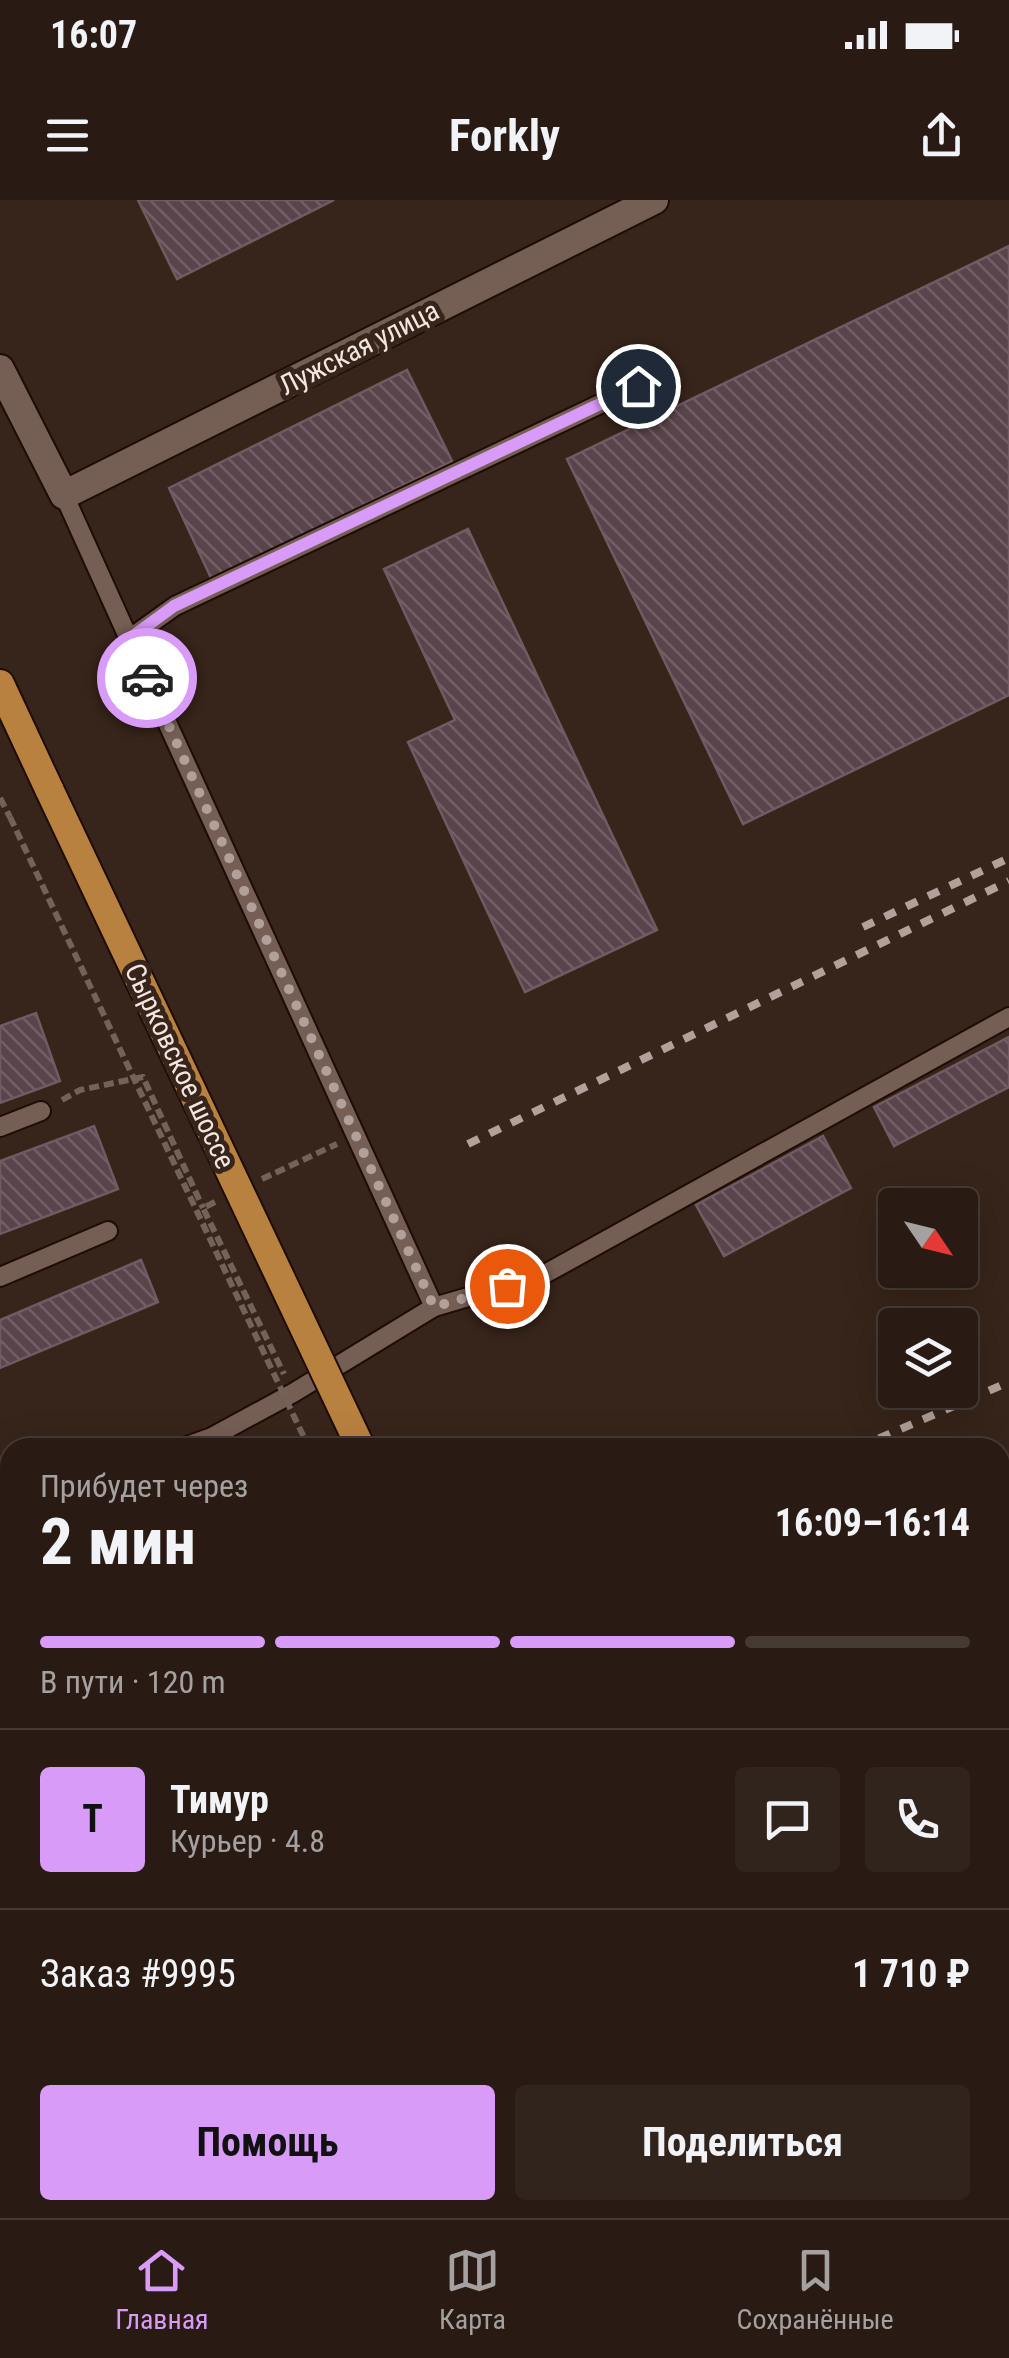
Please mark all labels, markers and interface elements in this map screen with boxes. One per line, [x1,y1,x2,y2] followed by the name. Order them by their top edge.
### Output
[50,13,137,57] text: 16:07
[40,108,95,163] icon: menu
[914,108,969,163] icon: share
[449,109,560,162] text: Forkly
[274,294,444,402] street label: Лужская улица
[596,344,681,429] pin
[611,359,666,414] icon: home
[97,628,197,728] courier
[120,651,175,706] icon: car
[118,958,242,1174] street label: Сырковское шоссе
[878,1188,978,1288] north arrow
[878,1188,978,1408] map controls
[465,1244,550,1329] pin
[480,1259,535,1314] icon: bag
[878,1308,978,1408] button: layers
[40,1467,248,1505] text: Прибудет через
[775,1501,970,1545] text: 16:09–16:14
[40,1504,196,1580] text: 2 мин
[40,1663,226,1701] text: В пути · 120 m
[735,1767,840,1872] button: chat
[865,1767,970,1872] button: phone
[170,1778,269,1822] text: Тимур
[82,1797,103,1841] text: Т
[170,1822,325,1860] text: Курьер · 4.8
[40,1952,236,1996] text: Заказ #9995
[852,1952,970,1996] text: 1 710 ₽
[40,2085,495,2200] button: Помощь
[515,2085,970,2200] button: Поделиться
[115,2243,209,2336] tab: Главная
[439,2243,506,2336] tab: Карта
[737,2243,894,2336] tab: Сохранённые

